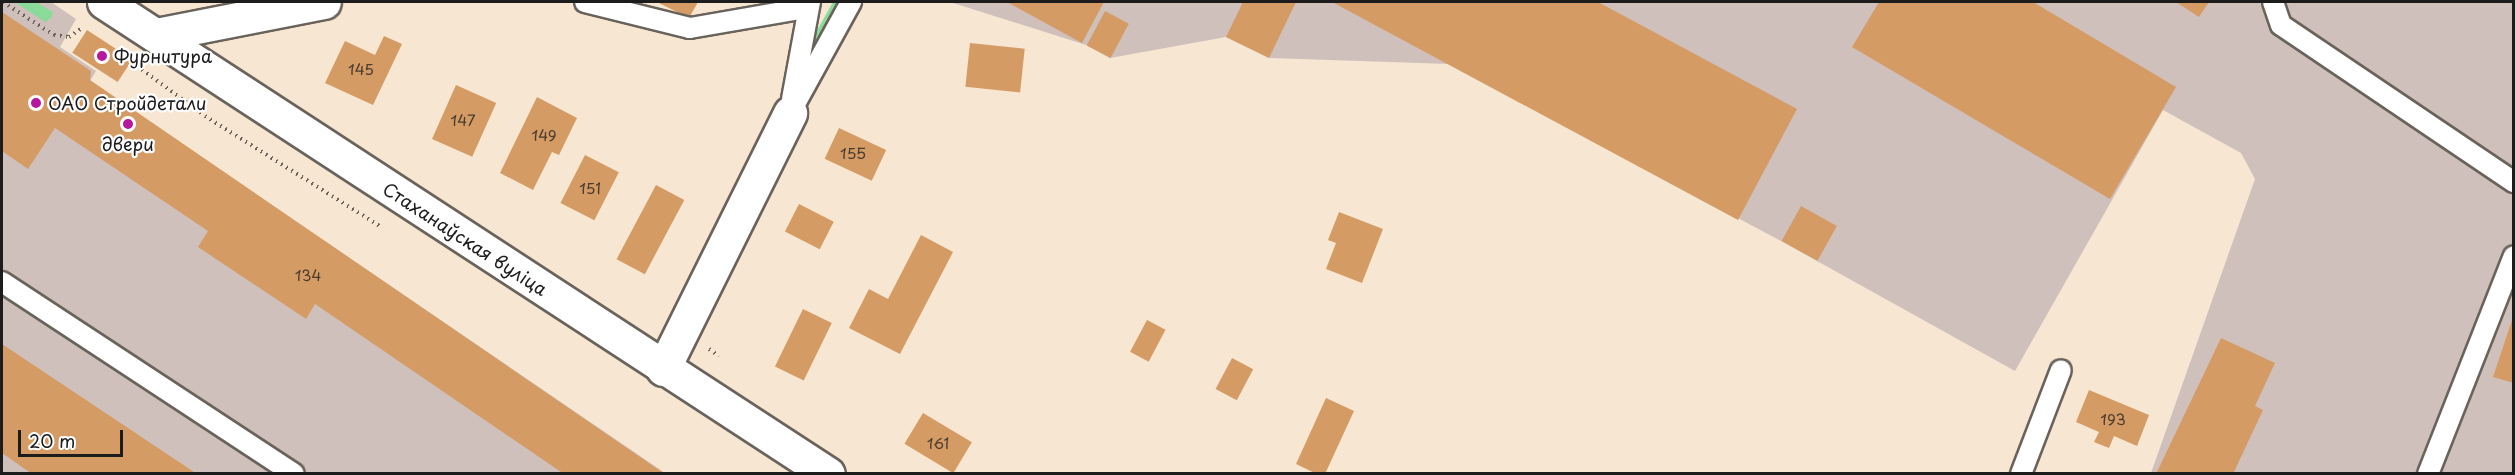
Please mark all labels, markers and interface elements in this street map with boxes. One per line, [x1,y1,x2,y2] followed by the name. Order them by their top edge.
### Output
[114,45,212,67] place label: Фурнитура
[95,49,109,63] marker: Фурнитура
[348,60,374,78] house number: 145
[48,92,209,114] place label: ОАО Стройдетали
[29,96,43,110] marker: ОАО Стройдетали
[451,111,475,129] house number: 147
[121,117,135,131] marker: двери
[531,126,557,144] house number: 149
[102,133,154,155] place label: двери
[840,144,866,162] house number: 155
[379,178,551,300] street label: Стаханаўская вуліца
[579,179,601,197] house number: 151
[295,266,321,284] house number: 134
[2100,410,2126,428] house number: 193
[21,418,126,456] scale bar
[29,427,75,454] text: 20 m
[927,434,949,452] house number: 161

